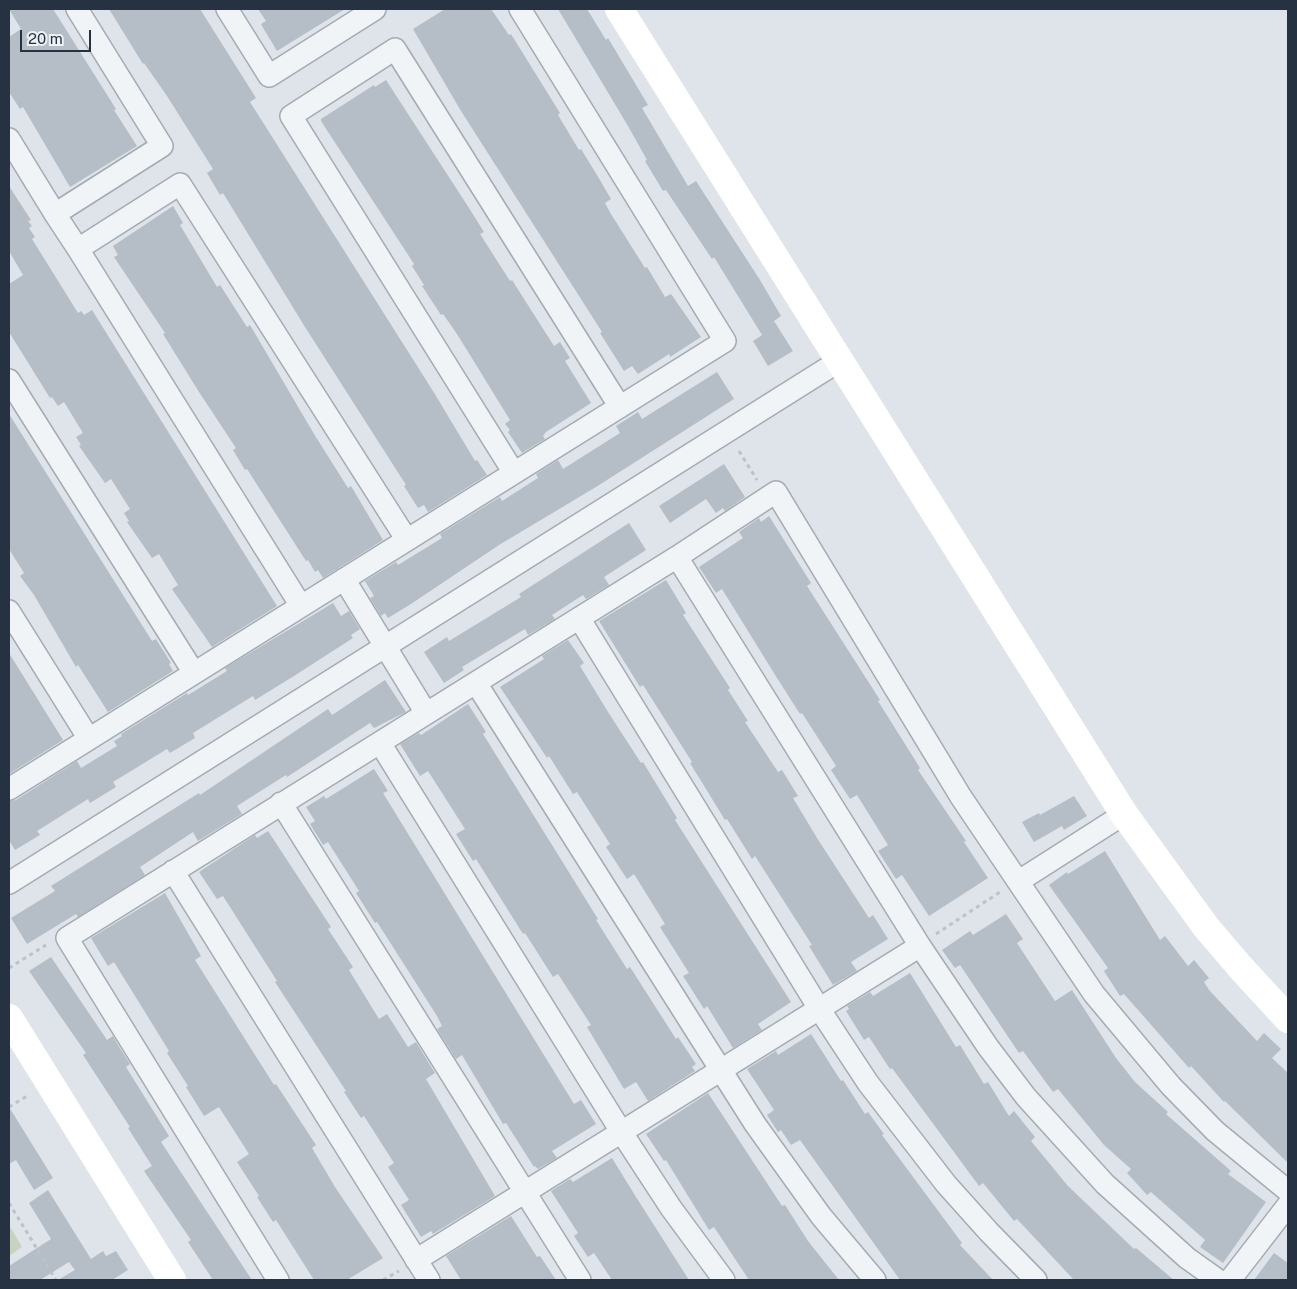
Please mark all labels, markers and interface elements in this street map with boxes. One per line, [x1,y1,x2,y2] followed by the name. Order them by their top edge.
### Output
[22,20,94,52] scale bar
[28,30,63,47] text: 20 m

